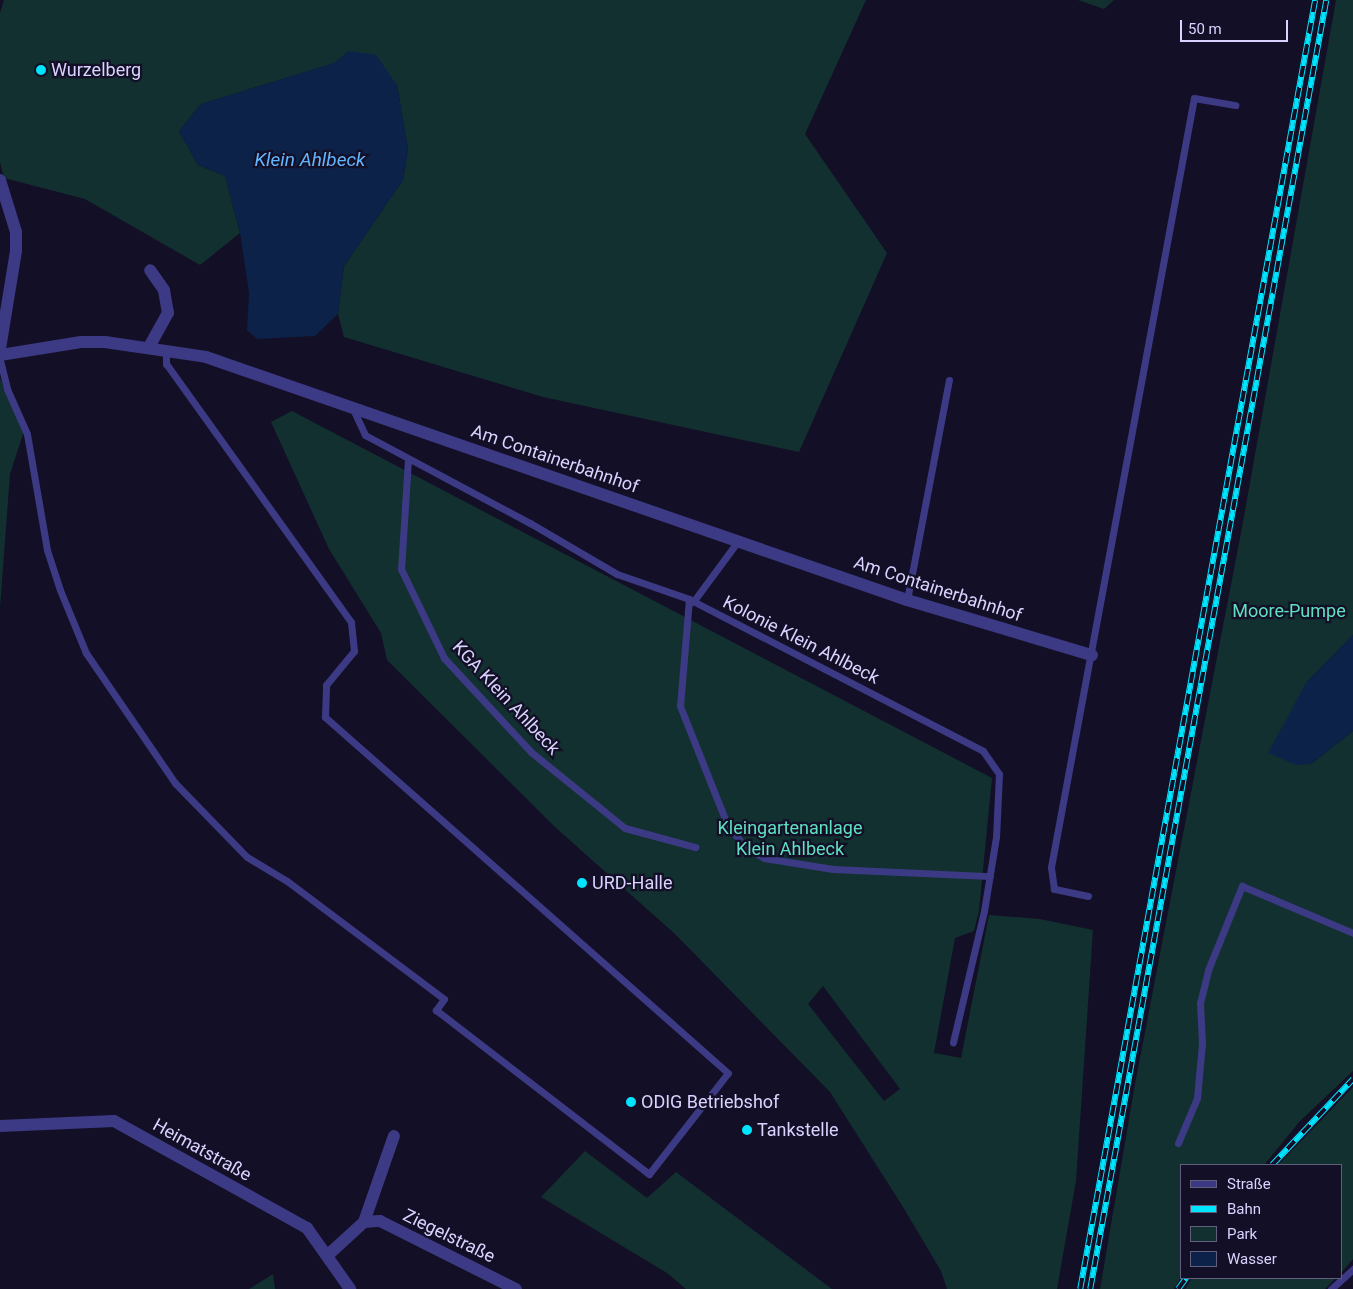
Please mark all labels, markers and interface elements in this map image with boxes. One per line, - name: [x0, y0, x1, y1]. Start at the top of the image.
- scale bar: [1183, 10, 1290, 42]
- text: 50 m: [1188, 20, 1222, 38]
- place label: Wurzelberg: [51, 59, 141, 81]
- marker: Wurzelberg: [35, 64, 47, 76]
- water label: Klein Ahlbeck: [255, 149, 365, 171]
- street label: Am Containerbahnhof: [468, 420, 642, 498]
- street label: Am Containerbahnhof: [851, 552, 1025, 626]
- street label: Kolonie Klein Ahlbeck: [719, 591, 883, 689]
- park label: Moore-Pumpe: [1232, 600, 1346, 622]
- street label: KGA Klein Ahlbeck: [448, 637, 564, 759]
- park label: Kleingartenanlage Klein Ahlbeck: [718, 818, 862, 861]
- place label: URD-Halle: [592, 872, 672, 894]
- marker: URD-Halle: [576, 877, 588, 889]
- place label: ODIG Betriebshof: [641, 1091, 779, 1113]
- marker: ODIG Betriebshof: [625, 1096, 637, 1108]
- street label: Heimatstraße: [149, 1114, 255, 1186]
- place label: Tankstelle: [757, 1119, 839, 1141]
- marker: Tankstelle: [741, 1124, 753, 1136]
- legend: [1180, 1164, 1343, 1279]
- text: Straße: [1227, 1175, 1271, 1193]
- text: Bahn: [1227, 1200, 1261, 1218]
- street label: Ziegelstraße: [399, 1204, 499, 1268]
- text: Park: [1227, 1225, 1257, 1243]
- text: Wasser: [1227, 1250, 1277, 1268]

